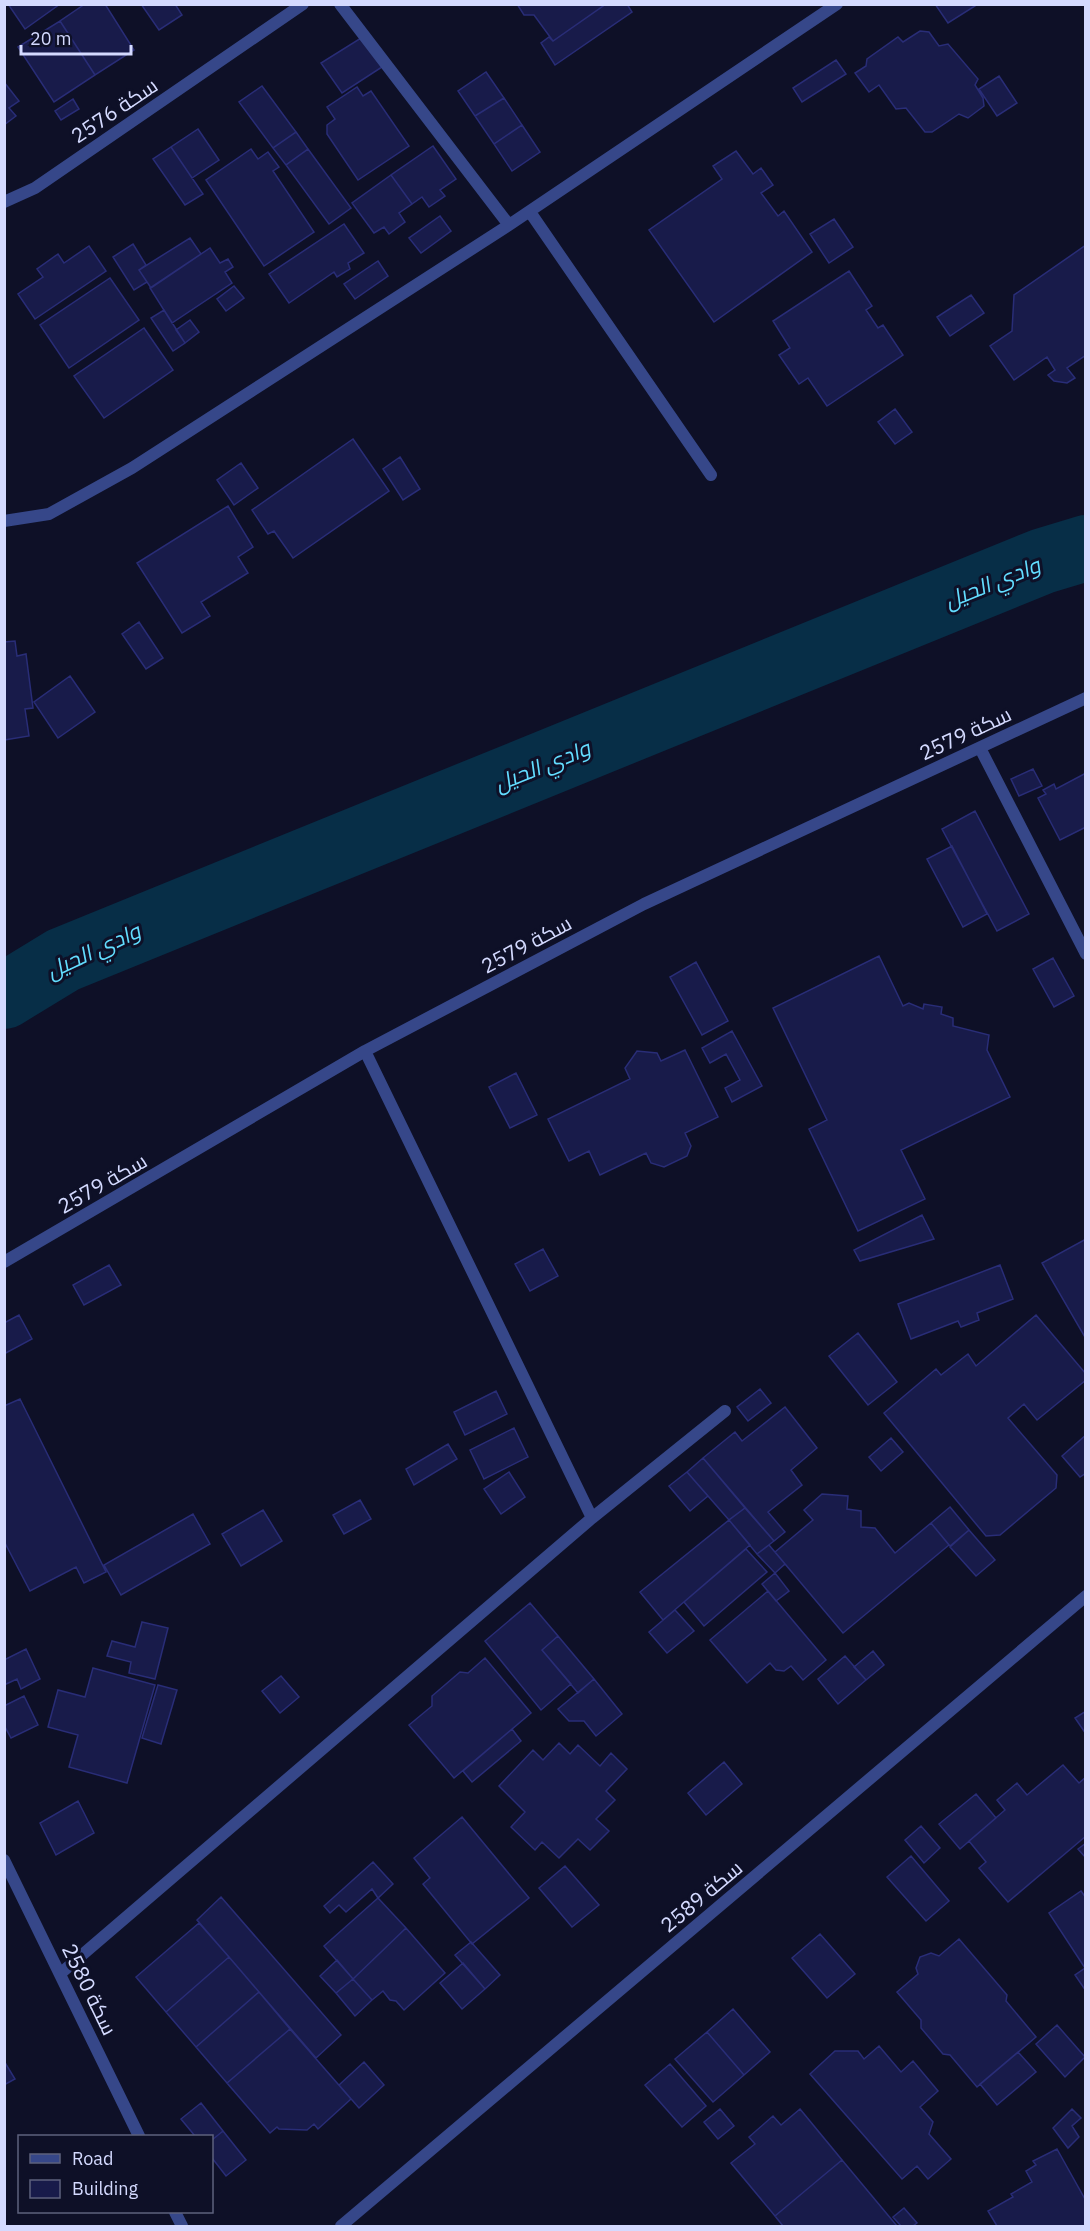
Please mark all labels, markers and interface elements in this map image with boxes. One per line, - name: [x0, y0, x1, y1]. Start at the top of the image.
- scale bar: [21, 18, 130, 56]
- text: 20 m: [30, 27, 72, 50]
- street label: سكة 2576: [65, 71, 163, 149]
- water label: وادي الحيل: [940, 549, 1047, 618]
- street label: سكة 2579: [914, 699, 1016, 767]
- water label: وادي الحيل: [490, 732, 597, 801]
- street label: سكة 2579: [476, 908, 576, 980]
- water label: وادي الحيل: [41, 915, 148, 988]
- street label: سكة 2579: [52, 1146, 152, 1220]
- street label: سكة 2589: [654, 1854, 748, 1938]
- street label: سكة 2580: [56, 1939, 124, 2039]
- legend: [18, 2135, 213, 2213]
- text: Road: [72, 2147, 113, 2170]
- text: Building: [72, 2177, 139, 2200]

